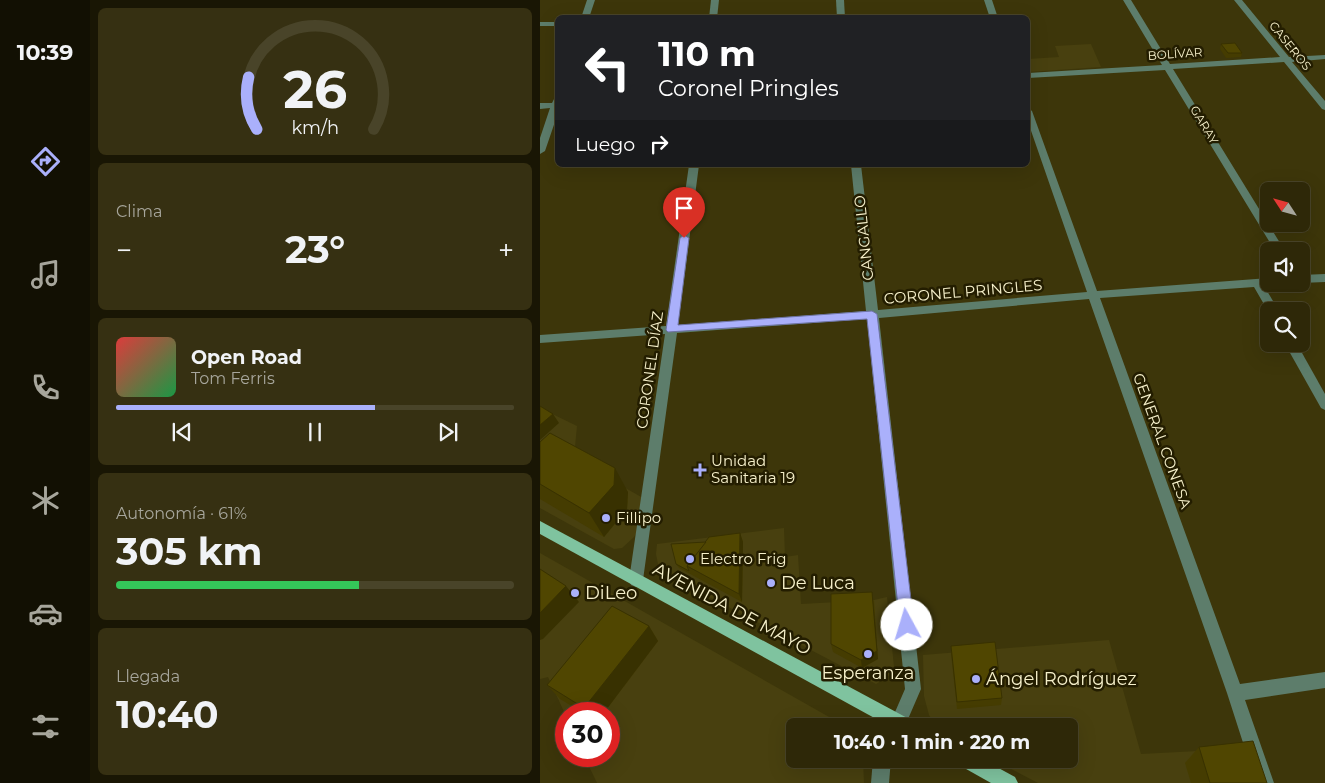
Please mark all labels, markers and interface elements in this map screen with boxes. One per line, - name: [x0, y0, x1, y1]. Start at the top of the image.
- street label: CASEROS: [1266, 18, 1315, 73]
- text: 110 m: [658, 32, 756, 75]
- icon: left: [575, 35, 640, 100]
- text: 10:39: [17, 39, 73, 66]
- street label: BOLÍVAR: [1147, 44, 1203, 63]
- text: 26: [283, 58, 347, 121]
- text: Coronel Pringles: [658, 75, 839, 102]
- street label: GARAY: [1187, 103, 1222, 147]
- text: km/h: [291, 117, 339, 138]
- icon: right: [645, 130, 673, 158]
- text: Luego: [575, 133, 635, 156]
- icon: directions: [28, 144, 63, 179]
- north arrow: [1260, 182, 1310, 232]
- map controls: [1260, 182, 1310, 352]
- pin: [663, 187, 705, 238]
- icon: arrive: [670, 194, 698, 222]
- street label: CANGALLO: [850, 194, 877, 282]
- text: Clima: [116, 202, 162, 221]
- text: 23°: [285, 226, 345, 273]
- text: −: [116, 233, 132, 267]
- text: +: [498, 233, 514, 267]
- button: sound: [1260, 242, 1310, 292]
- icon: music: [28, 257, 63, 292]
- street label: CORONEL PRINGLES: [883, 275, 1043, 308]
- button: search: [1260, 302, 1310, 352]
- street label: CORONEL DÍAZ: [632, 310, 667, 430]
- text: Open Road: [191, 346, 302, 369]
- text: Tom Ferris: [191, 369, 275, 388]
- icon: phone: [28, 370, 63, 405]
- street label: GENERAL CONESA: [1129, 370, 1196, 512]
- icon: previous: [168, 418, 196, 446]
- icon: pause: [301, 418, 329, 446]
- icon: next: [434, 418, 462, 446]
- place label: Unidad Sanitaria 19: [711, 451, 795, 487]
- marker: Unidad Sanitaria 19: [693, 463, 707, 477]
- icon: climate: [28, 483, 63, 518]
- text: Autonomía · 61%: [116, 504, 247, 523]
- place label: Fillipo: [616, 508, 661, 527]
- marker: Fillipo: [600, 512, 612, 524]
- text: 305 km: [116, 528, 262, 575]
- place label: Electro Frig: [700, 549, 786, 568]
- marker: Electro Frig: [684, 553, 696, 565]
- street label: AVENIDA DE MAYO: [649, 558, 815, 660]
- place label: De Luca: [781, 572, 855, 594]
- marker: De Luca: [765, 577, 777, 589]
- place label: DiLeo: [585, 582, 637, 604]
- marker: DiLeo: [569, 587, 581, 599]
- icon: car: [28, 596, 63, 631]
- position arrow: [880, 598, 932, 650]
- marker: Esperanza: [862, 648, 874, 660]
- place label: Esperanza: [822, 662, 914, 684]
- text: Llegada: [116, 667, 180, 686]
- place label: Ángel Rodríguez: [986, 668, 1137, 690]
- marker: Ángel Rodríguez: [970, 673, 982, 685]
- text: 10:40: [116, 691, 219, 738]
- speed limit sign: 30: [555, 702, 620, 767]
- icon: filters: [28, 709, 63, 744]
- text: 10:40 · 1 min · 220 m: [834, 731, 1030, 754]

